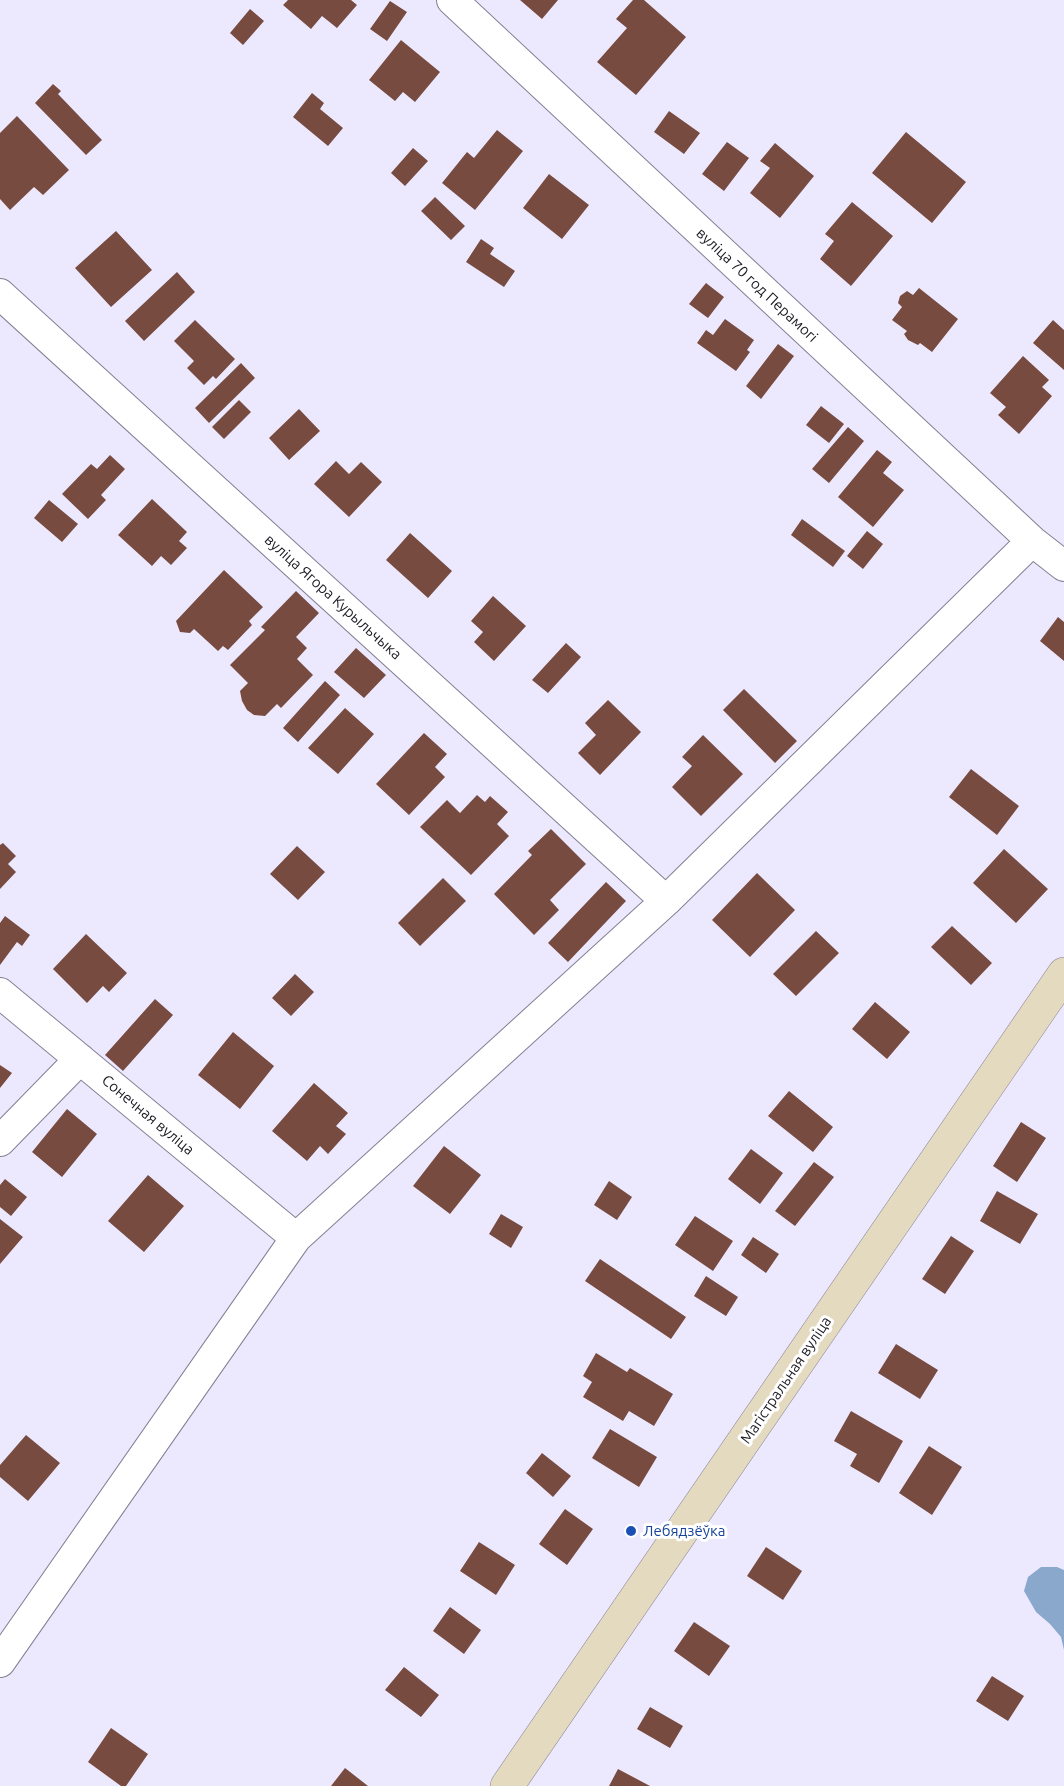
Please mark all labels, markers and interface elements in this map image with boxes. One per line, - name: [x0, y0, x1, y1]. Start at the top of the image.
- street label: вуліца 70 год Перамогі: [693, 224, 821, 346]
- street label: вуліца Ягора Курыльчыка: [261, 531, 405, 663]
- street label: Сонечная вуліца: [98, 1071, 198, 1159]
- street label: Магістральная вуліца: [737, 1313, 835, 1447]
- place label: Лебядзёўка: [643, 1522, 725, 1540]
- marker: Лебядзёўка: [624, 1524, 638, 1538]

